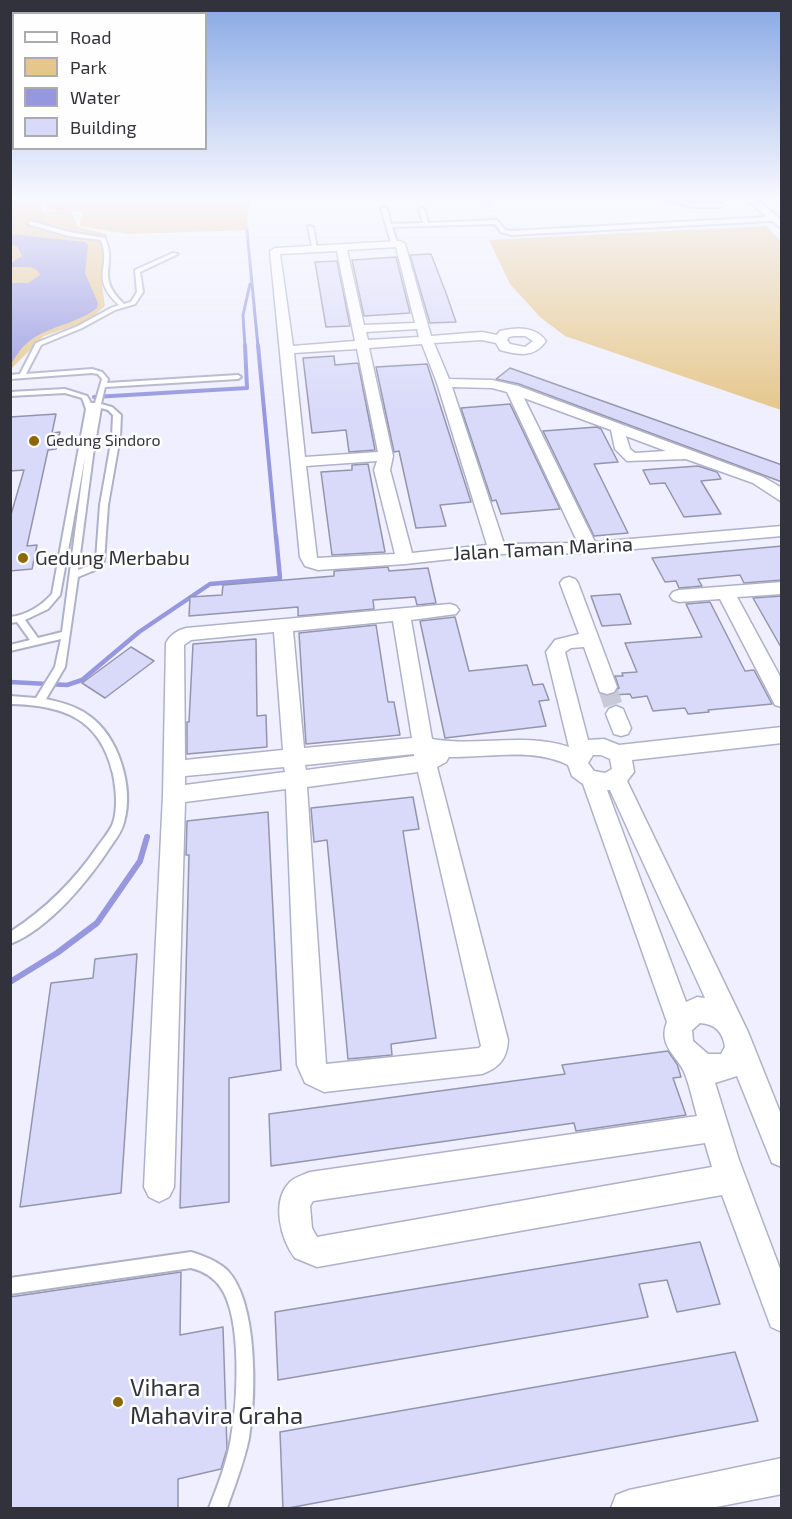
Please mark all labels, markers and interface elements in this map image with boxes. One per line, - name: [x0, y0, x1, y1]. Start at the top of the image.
- legend: [12, 12, 207, 150]
- text: Road: [70, 26, 111, 48]
- text: Park: [70, 56, 107, 78]
- text: Water: [70, 86, 120, 108]
- text: Building: [70, 116, 137, 138]
- place label: Gedung Sindoro: [46, 431, 161, 451]
- marker: Gedung Sindoro: [27, 434, 41, 448]
- street label: Jalan Taman Marina: [452, 532, 634, 566]
- place label: Gedung Merbabu: [35, 546, 190, 570]
- marker: Gedung Merbabu: [16, 551, 30, 565]
- place label: Vihara Mahavira Graha: [130, 1374, 303, 1430]
- marker: Vihara Mahavira Graha: [111, 1395, 125, 1409]

